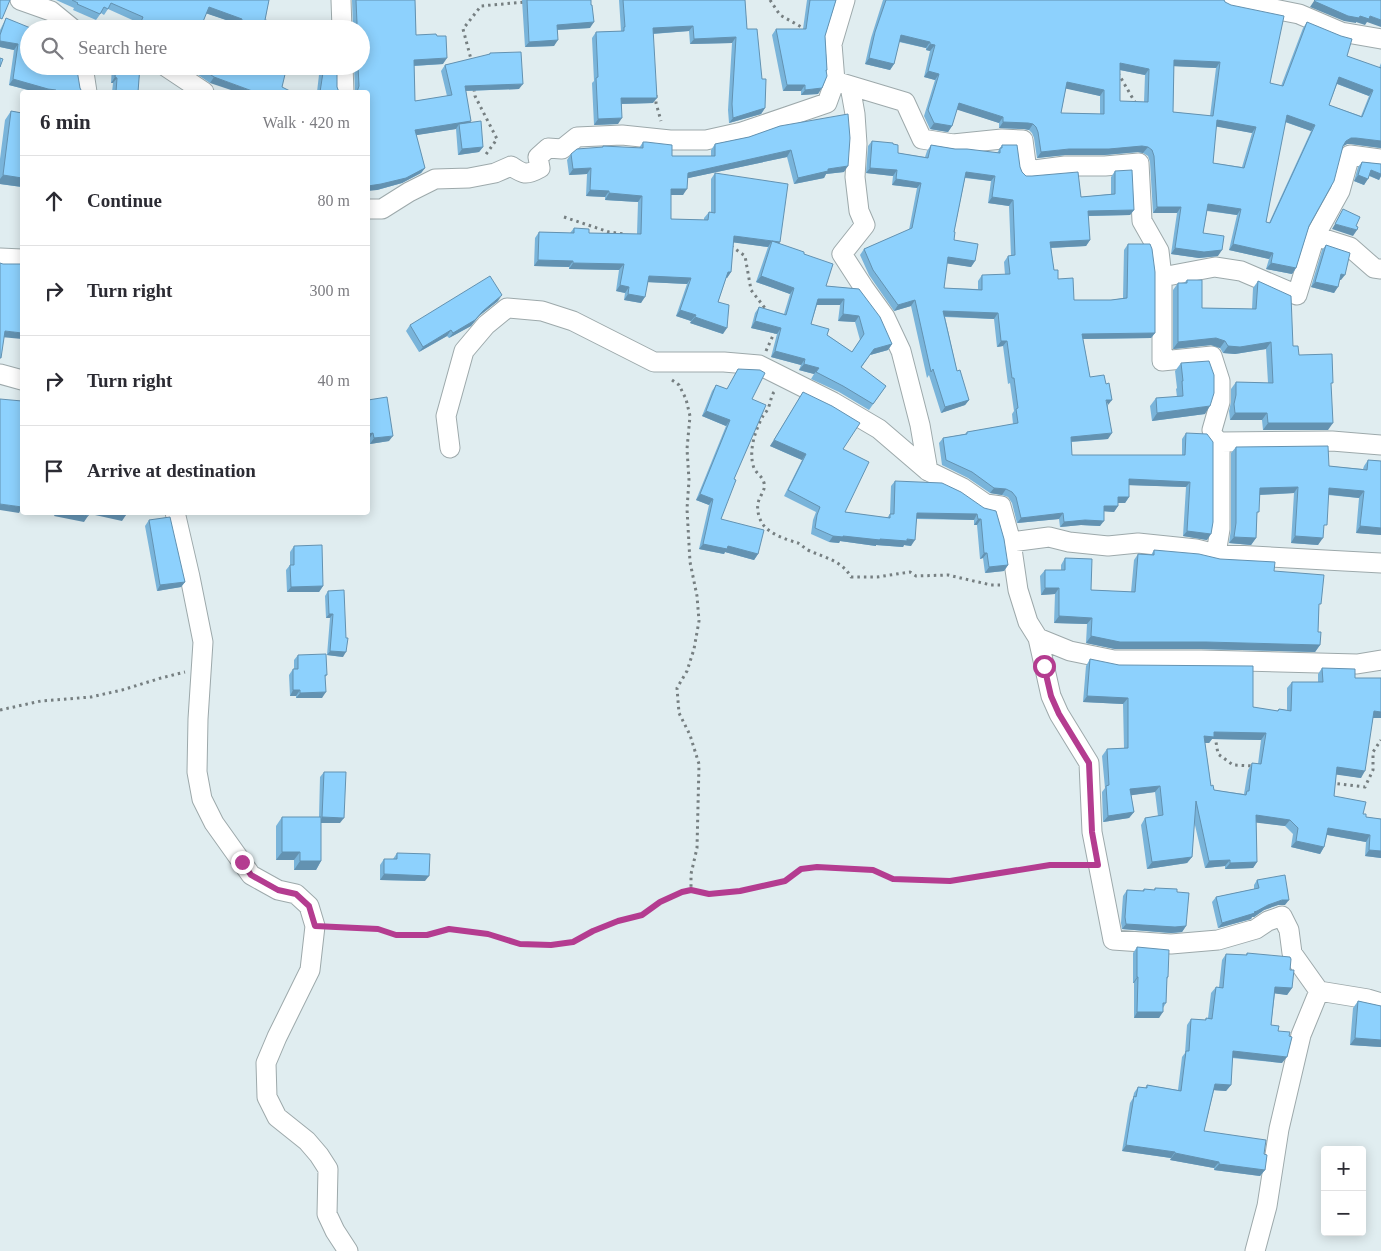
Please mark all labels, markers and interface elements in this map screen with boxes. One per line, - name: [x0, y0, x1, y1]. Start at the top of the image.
- search box: [20, 20, 370, 75]
- icon: search: [38, 34, 66, 62]
- text: Search here: [78, 37, 167, 58]
- text: 6 min: [40, 110, 91, 134]
- text: Walk · 420 m: [263, 114, 350, 131]
- icon: ahead: [40, 187, 68, 215]
- text: Continue: [87, 190, 162, 211]
- text: 80 m: [318, 192, 350, 209]
- icon: right: [40, 277, 68, 305]
- text: Turn right: [87, 280, 172, 301]
- text: 300 m: [310, 282, 350, 299]
- icon: right: [40, 367, 68, 395]
- text: Turn right: [87, 370, 172, 391]
- text: 40 m: [318, 372, 350, 389]
- icon: arrive: [40, 457, 68, 485]
- text: Arrive at destination: [87, 460, 256, 481]
- route start: [1033, 655, 1056, 678]
- route end: [231, 851, 254, 874]
- map controls: [1321, 1146, 1366, 1236]
- button: +: [1321, 1146, 1366, 1191]
- button: −: [1321, 1191, 1366, 1236]

